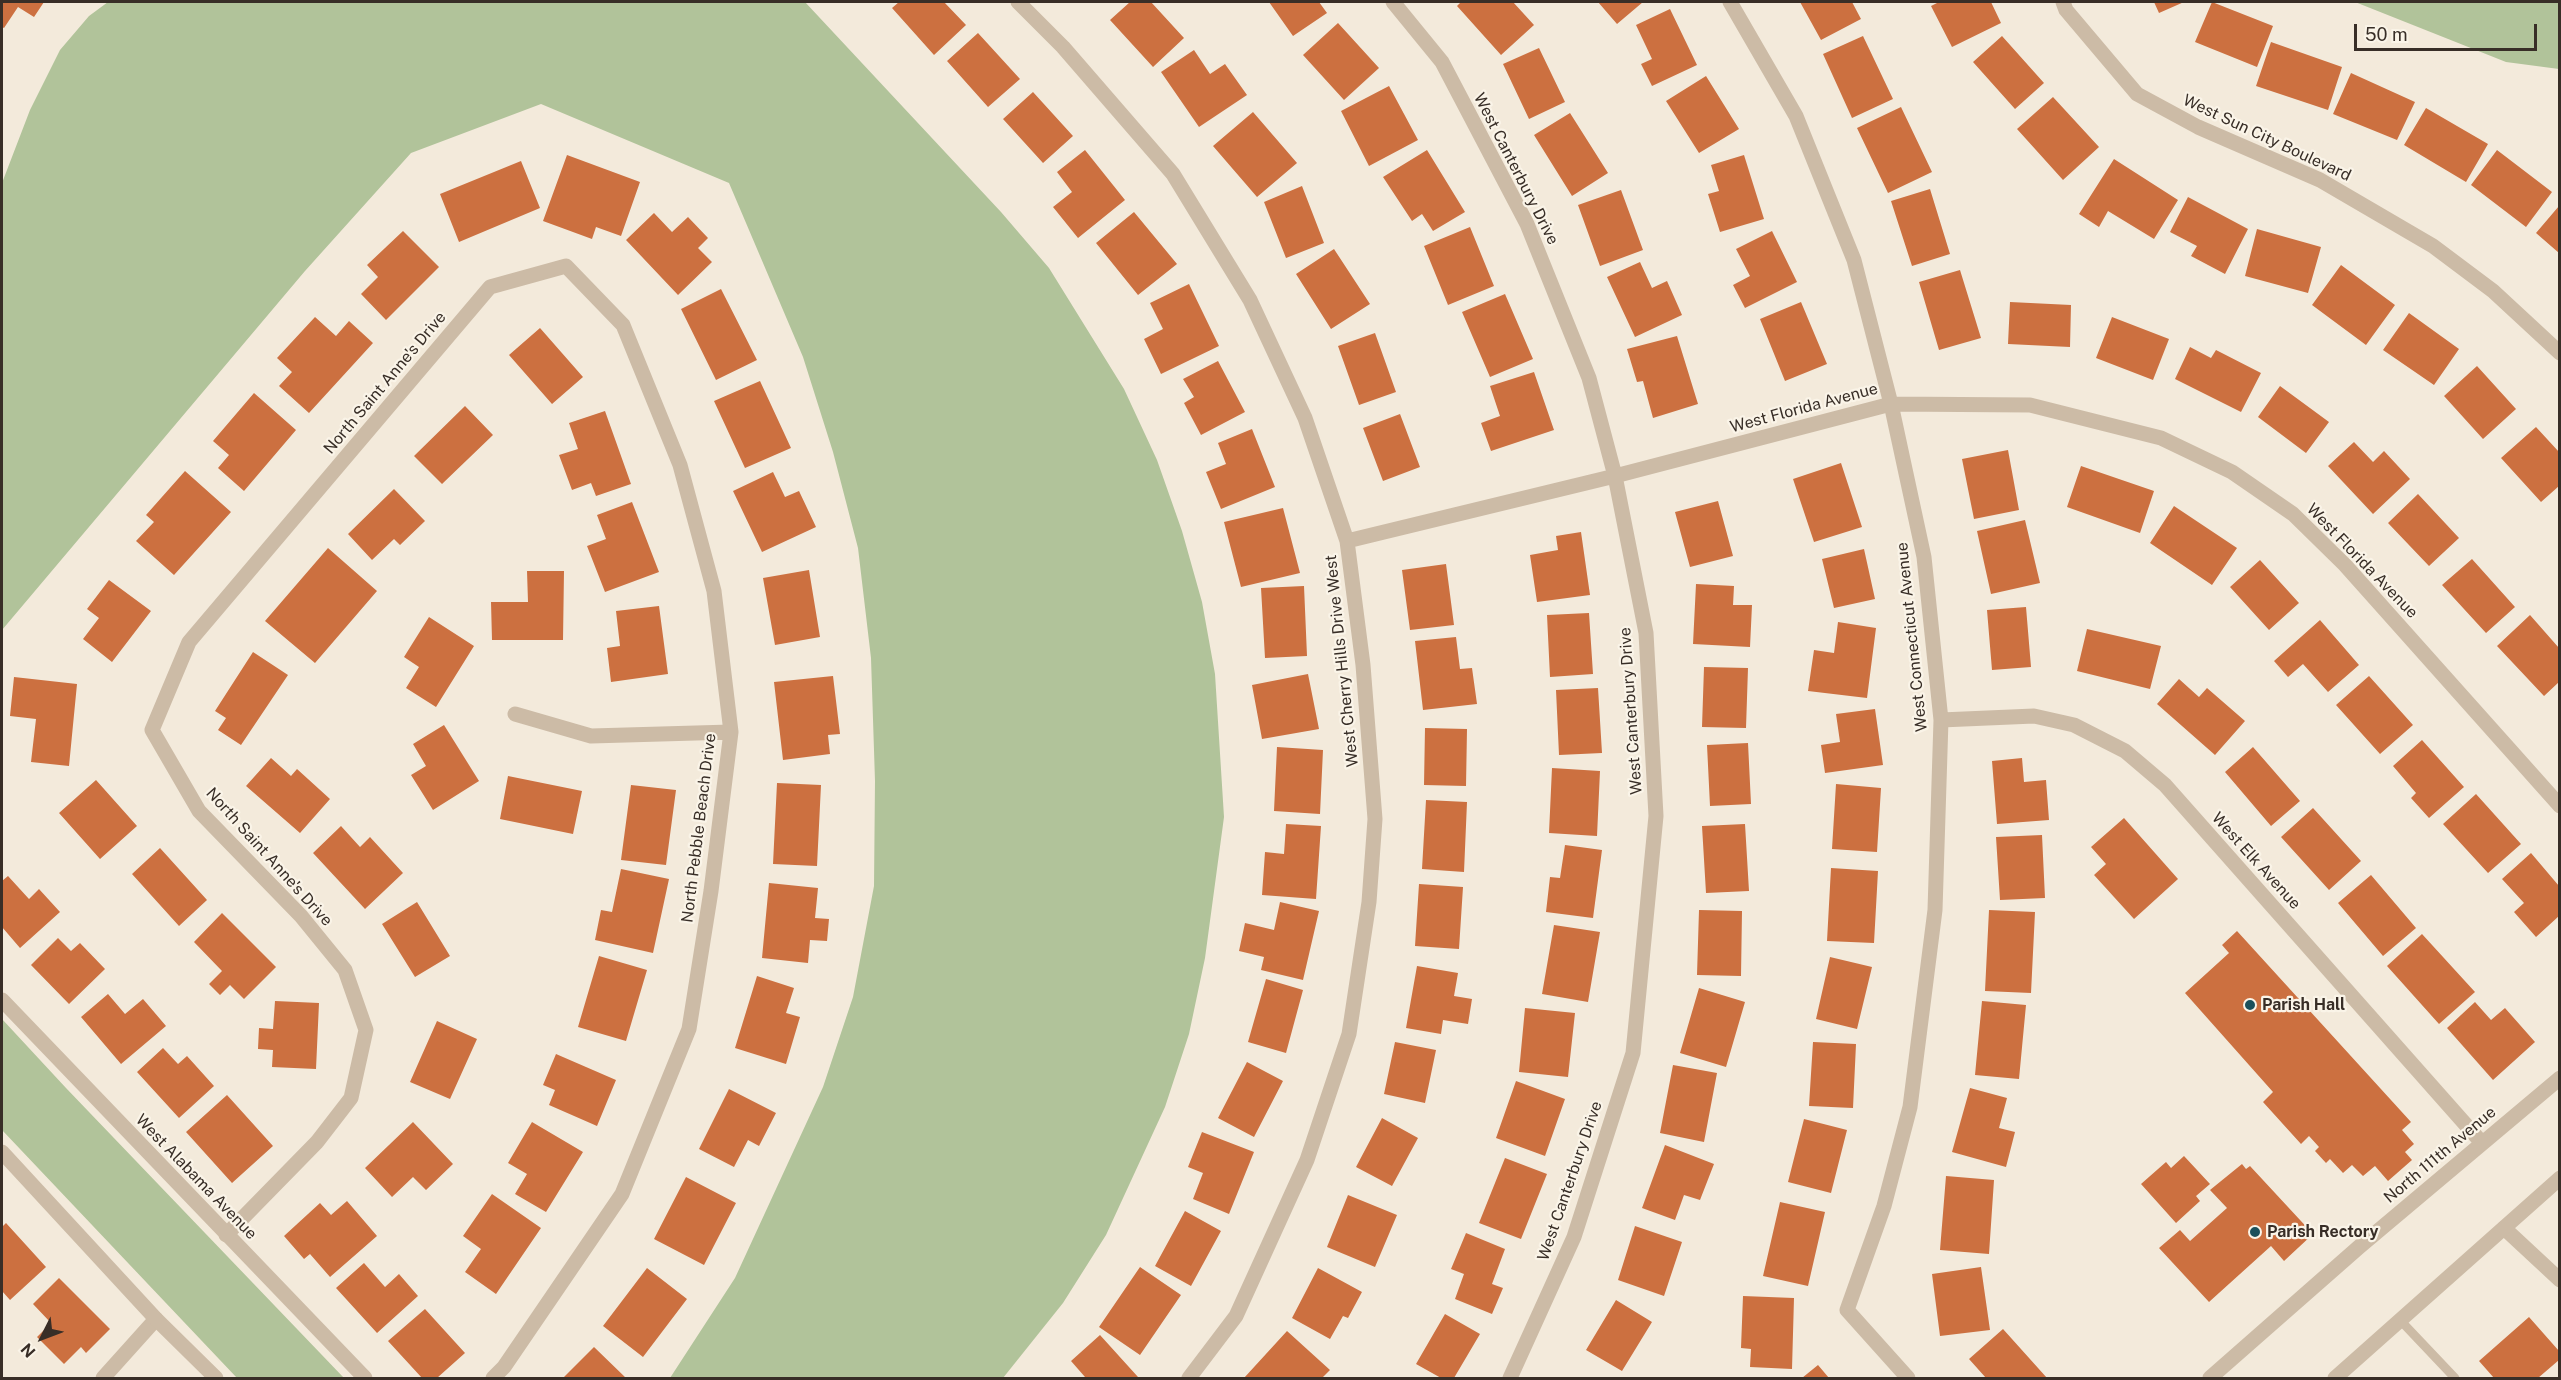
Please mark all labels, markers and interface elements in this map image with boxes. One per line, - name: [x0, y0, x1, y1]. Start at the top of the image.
- scale bar: [2357, 12, 2540, 50]
- text: 50 m: [2365, 24, 2408, 45]
- street label: West Canterbury Drive: [1469, 90, 1563, 248]
- street label: West Sun City Boulevard: [2180, 91, 2354, 185]
- street label: North Saint Anne's Drive: [320, 308, 450, 458]
- street label: West Florida Avenue: [1728, 379, 1880, 437]
- street label: West Florida Avenue: [2302, 500, 2422, 622]
- street label: West Connecticut Avenue: [1892, 541, 1932, 733]
- street label: West Cherry Hills Drive West: [1321, 554, 1363, 768]
- street label: West Canterbury Drive: [1616, 627, 1646, 795]
- street label: North Pebble Beach Drive: [678, 732, 720, 924]
- street label: North Saint Anne's Drive: [202, 784, 336, 930]
- street label: West Elk Avenue: [2207, 809, 2305, 913]
- place label: Parish Hall: [2262, 995, 2345, 1015]
- marker: Parish Hall: [2243, 998, 2257, 1012]
- street label: West Canterbury Drive: [1534, 1099, 1606, 1263]
- street label: North 111th Avenue: [2380, 1103, 2500, 1207]
- street label: West Alabama Avenue: [131, 1111, 261, 1243]
- place label: Parish Rectory: [2267, 1222, 2379, 1242]
- marker: Parish Rectory: [2248, 1225, 2262, 1239]
- north arrow: [12, 1308, 72, 1368]
- text: N: [17, 1339, 40, 1361]

